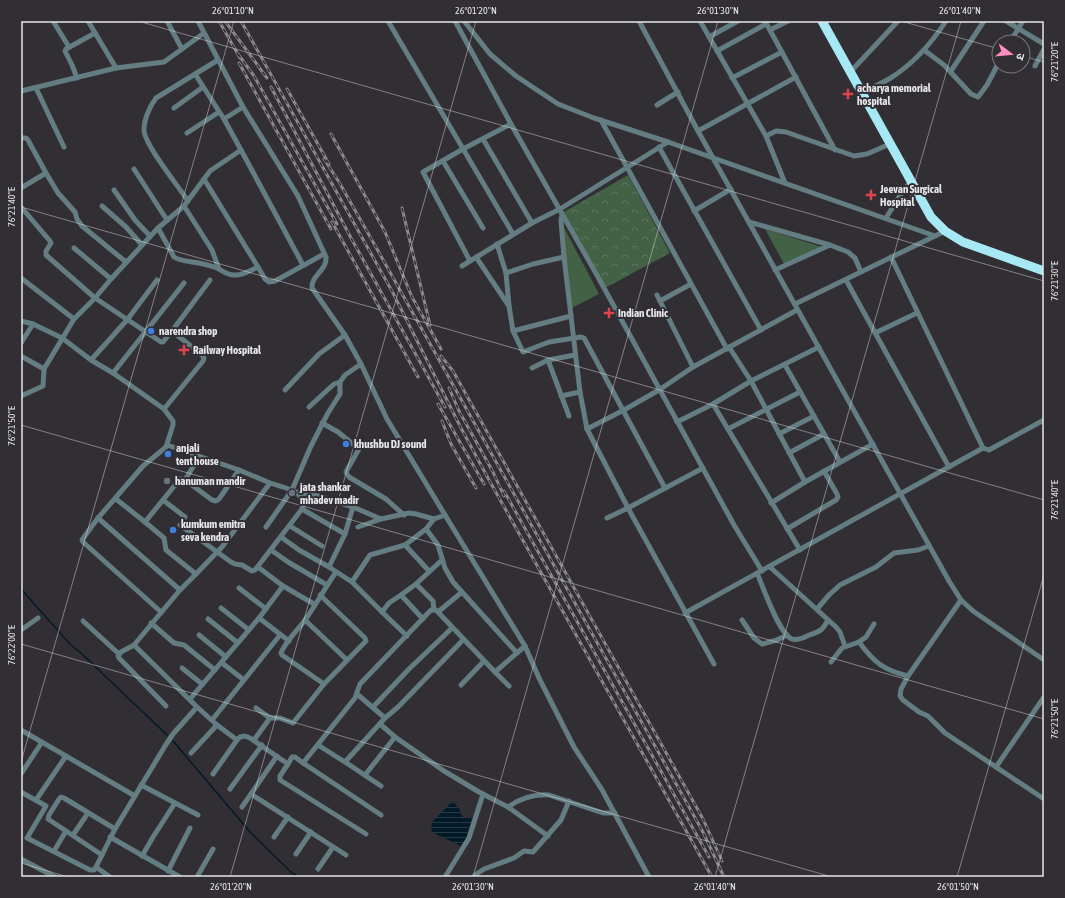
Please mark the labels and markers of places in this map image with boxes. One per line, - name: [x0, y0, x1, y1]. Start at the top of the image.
- place label: acharya memorial hospital: [857, 82, 932, 107]
- marker: acharya memorial hospital: [842, 88, 854, 100]
- place label: Jeevan Surgical Hospital: [879, 183, 943, 208]
- marker: Jeevan Surgical Hospital: [865, 189, 877, 201]
- marker: Indian Clinic: [603, 307, 615, 319]
- place label: Indian Clinic: [618, 307, 669, 319]
- place label: narendra shop: [159, 325, 218, 337]
- marker: narendra shop: [146, 326, 156, 336]
- marker: Railway Hospital: [178, 344, 190, 356]
- place label: Railway Hospital: [193, 344, 262, 356]
- place label: khushbu DJ sound: [354, 438, 427, 450]
- marker: khushbu DJ sound: [341, 439, 351, 449]
- place label: anjali tent house: [175, 442, 219, 467]
- marker: anjali tent house: [163, 449, 173, 459]
- place label: hanuman mandir: [175, 475, 246, 487]
- marker: hanuman mandir: [162, 476, 172, 486]
- place label: jata shankar mhadev madir: [299, 481, 359, 506]
- marker: jata shankar mhadev madir: [287, 488, 297, 498]
- place label: kumkum emitra seva kendra: [181, 518, 245, 543]
- marker: kumkum emitra seva kendra: [168, 525, 178, 535]

